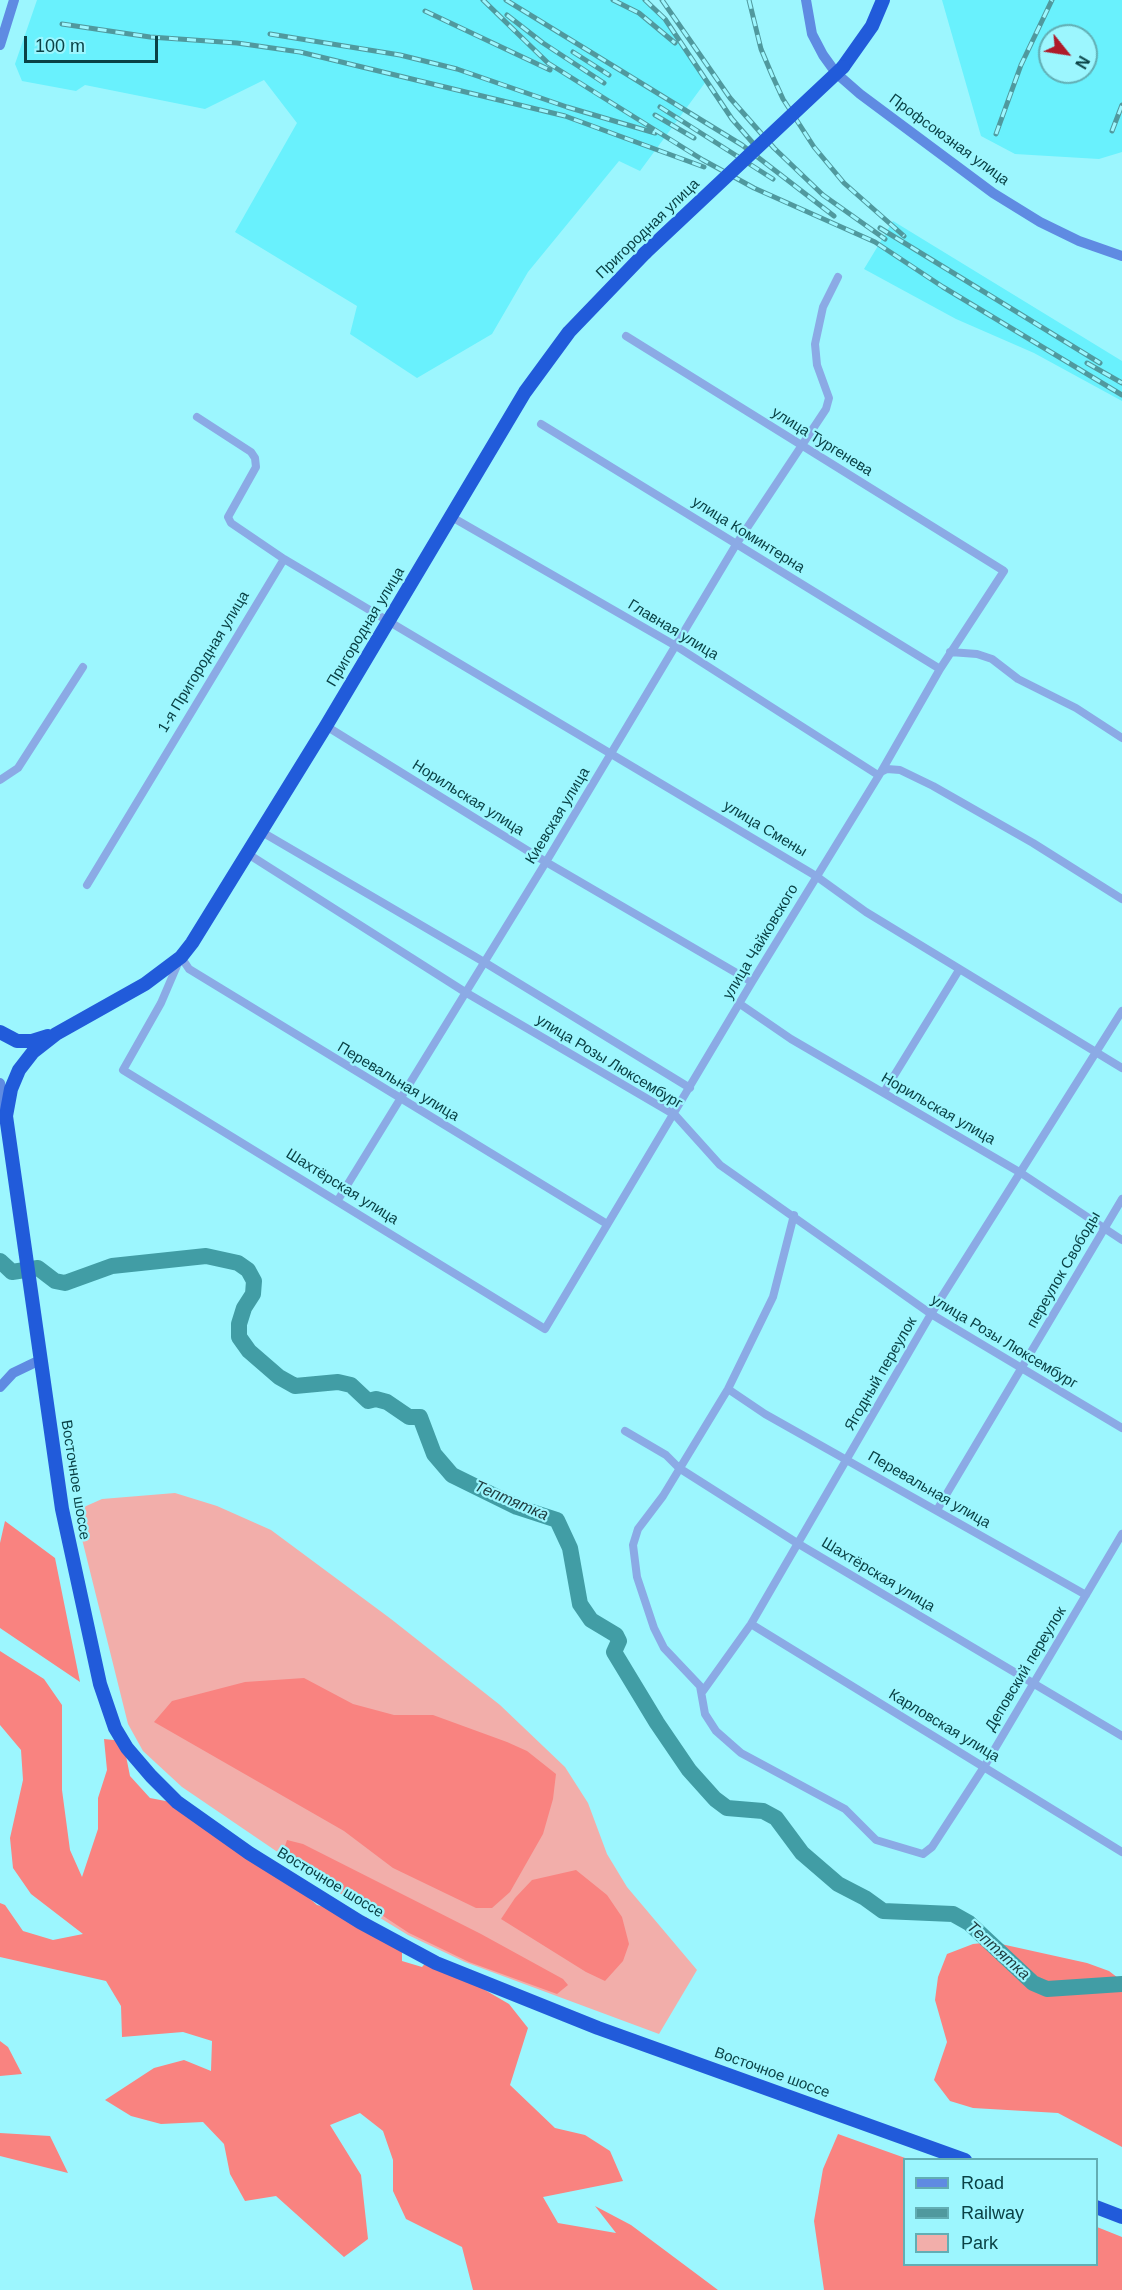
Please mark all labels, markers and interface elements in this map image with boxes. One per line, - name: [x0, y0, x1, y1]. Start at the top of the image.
- scale bar: [27, 24, 160, 62]
- north arrow: [1038, 24, 1098, 84]
- text: 100 m: [35, 36, 85, 56]
- text: N: [1072, 53, 1093, 72]
- street label: Профсоюзная улица: [885, 90, 1013, 190]
- street label: Пригородная улица: [593, 175, 703, 283]
- street label: улица Тургенева: [768, 404, 876, 480]
- street label: улица Коминтерна: [688, 493, 808, 577]
- street label: Пригородная улица: [323, 564, 409, 690]
- street label: 1-я Пригородная улица: [155, 588, 253, 736]
- street label: Главная улица: [624, 596, 722, 664]
- street label: Норильская улица: [409, 756, 527, 840]
- street label: Киевская улица: [522, 764, 594, 868]
- street label: улица Смены: [720, 797, 810, 861]
- street label: улица Чайковского: [720, 881, 802, 1003]
- street label: улица Розы Люксембург: [532, 1011, 686, 1113]
- street label: Перевальная улица: [334, 1039, 462, 1125]
- street label: Норильская улица: [878, 1069, 998, 1149]
- street label: Шахтёрская улица: [282, 1145, 402, 1229]
- street label: переулок Свободы: [1023, 1209, 1105, 1331]
- street label: улица Розы Люксембург: [927, 1291, 1081, 1393]
- street label: Ягодный переулок: [841, 1314, 921, 1434]
- street label: Восточное шоссе: [57, 1419, 93, 1541]
- street label: Перевальная улица: [864, 1448, 994, 1532]
- water label: Тептятка: [471, 1477, 551, 1525]
- street label: Шахтёрская улица: [818, 1534, 938, 1616]
- street label: Деповский переулок: [982, 1604, 1070, 1734]
- street label: Карловская улица: [885, 1686, 1003, 1766]
- street label: Восточное шоссе: [273, 1844, 387, 1922]
- water label: Тептятка: [962, 1918, 1034, 1984]
- street label: Восточное шоссе: [712, 2044, 832, 2102]
- legend: [903, 2158, 1098, 2266]
- text: Road: [961, 2173, 1004, 2193]
- text: Railway: [961, 2203, 1024, 2223]
- text: Park: [961, 2233, 998, 2253]

